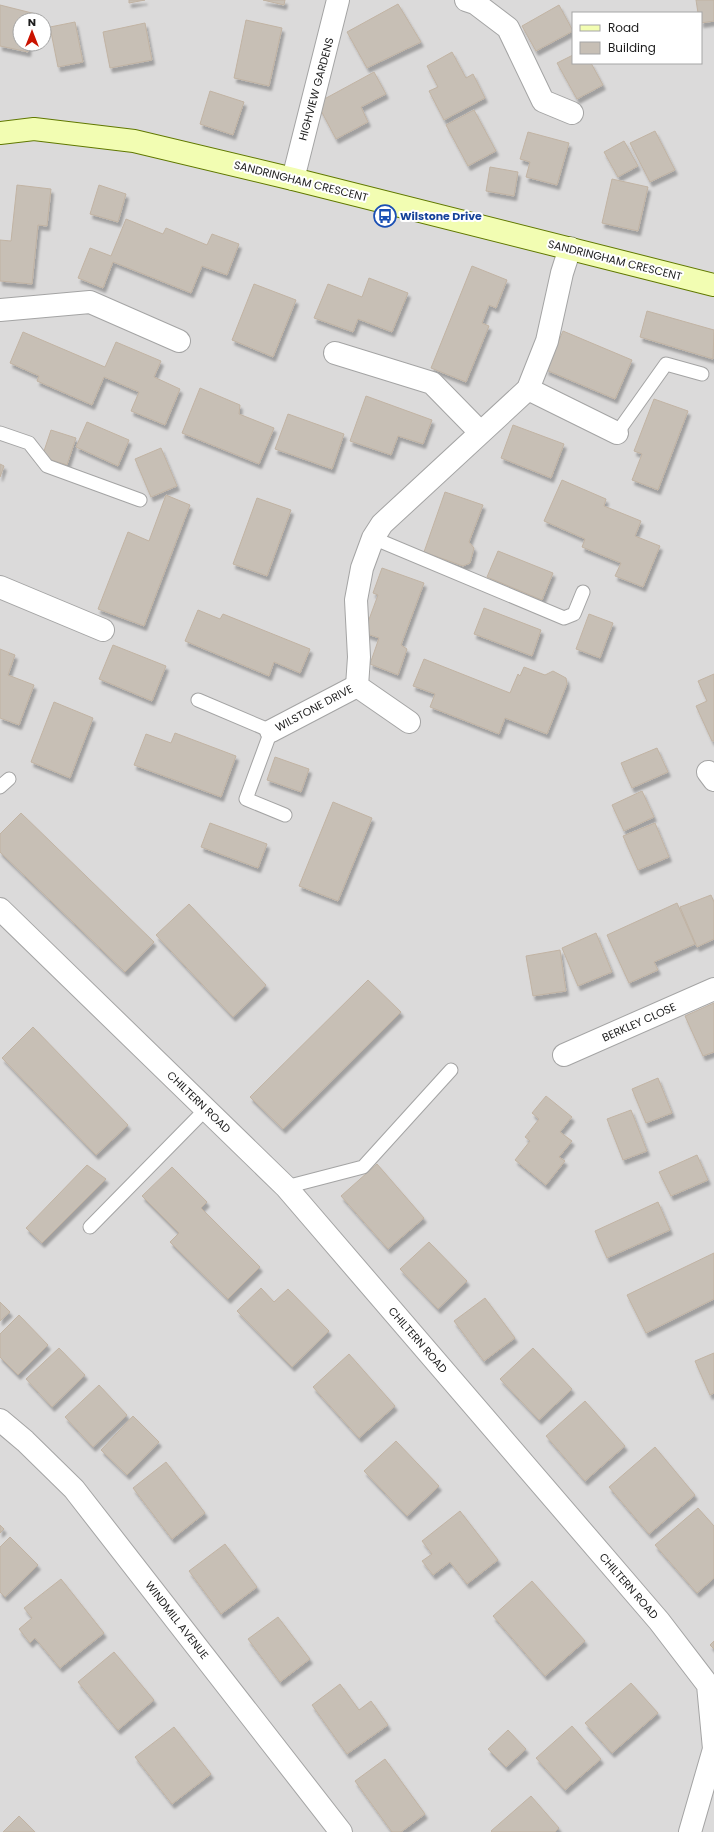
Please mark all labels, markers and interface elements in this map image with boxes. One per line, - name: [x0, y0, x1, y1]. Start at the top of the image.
- north arrow: [12, 12, 52, 52]
- legend: [572, 12, 702, 64]
- text: N: [28, 14, 36, 30]
- text: Road: [608, 19, 639, 36]
- street label: HIGHVIEW GARDENS: [295, 36, 337, 142]
- text: Building: [608, 39, 656, 56]
- street label: SANDRINGHAM CRESCENT: [232, 157, 370, 205]
- bus stop icon: Wilstone Drive: [372, 203, 398, 229]
- place label: Wilstone Drive: [400, 208, 482, 224]
- street label: SANDRINGHAM CRESCENT: [546, 236, 684, 284]
- street label: WILSTONE DRIVE: [272, 681, 356, 735]
- street label: BERKLEY CLOSE: [599, 999, 679, 1045]
- street label: CHILTERN ROAD: [164, 1067, 235, 1137]
- street label: CHILTERN ROAD: [385, 1303, 451, 1377]
- street label: CHILTERN ROAD: [596, 1549, 662, 1623]
- street label: WINDMILL AVENUE: [141, 1578, 213, 1662]

